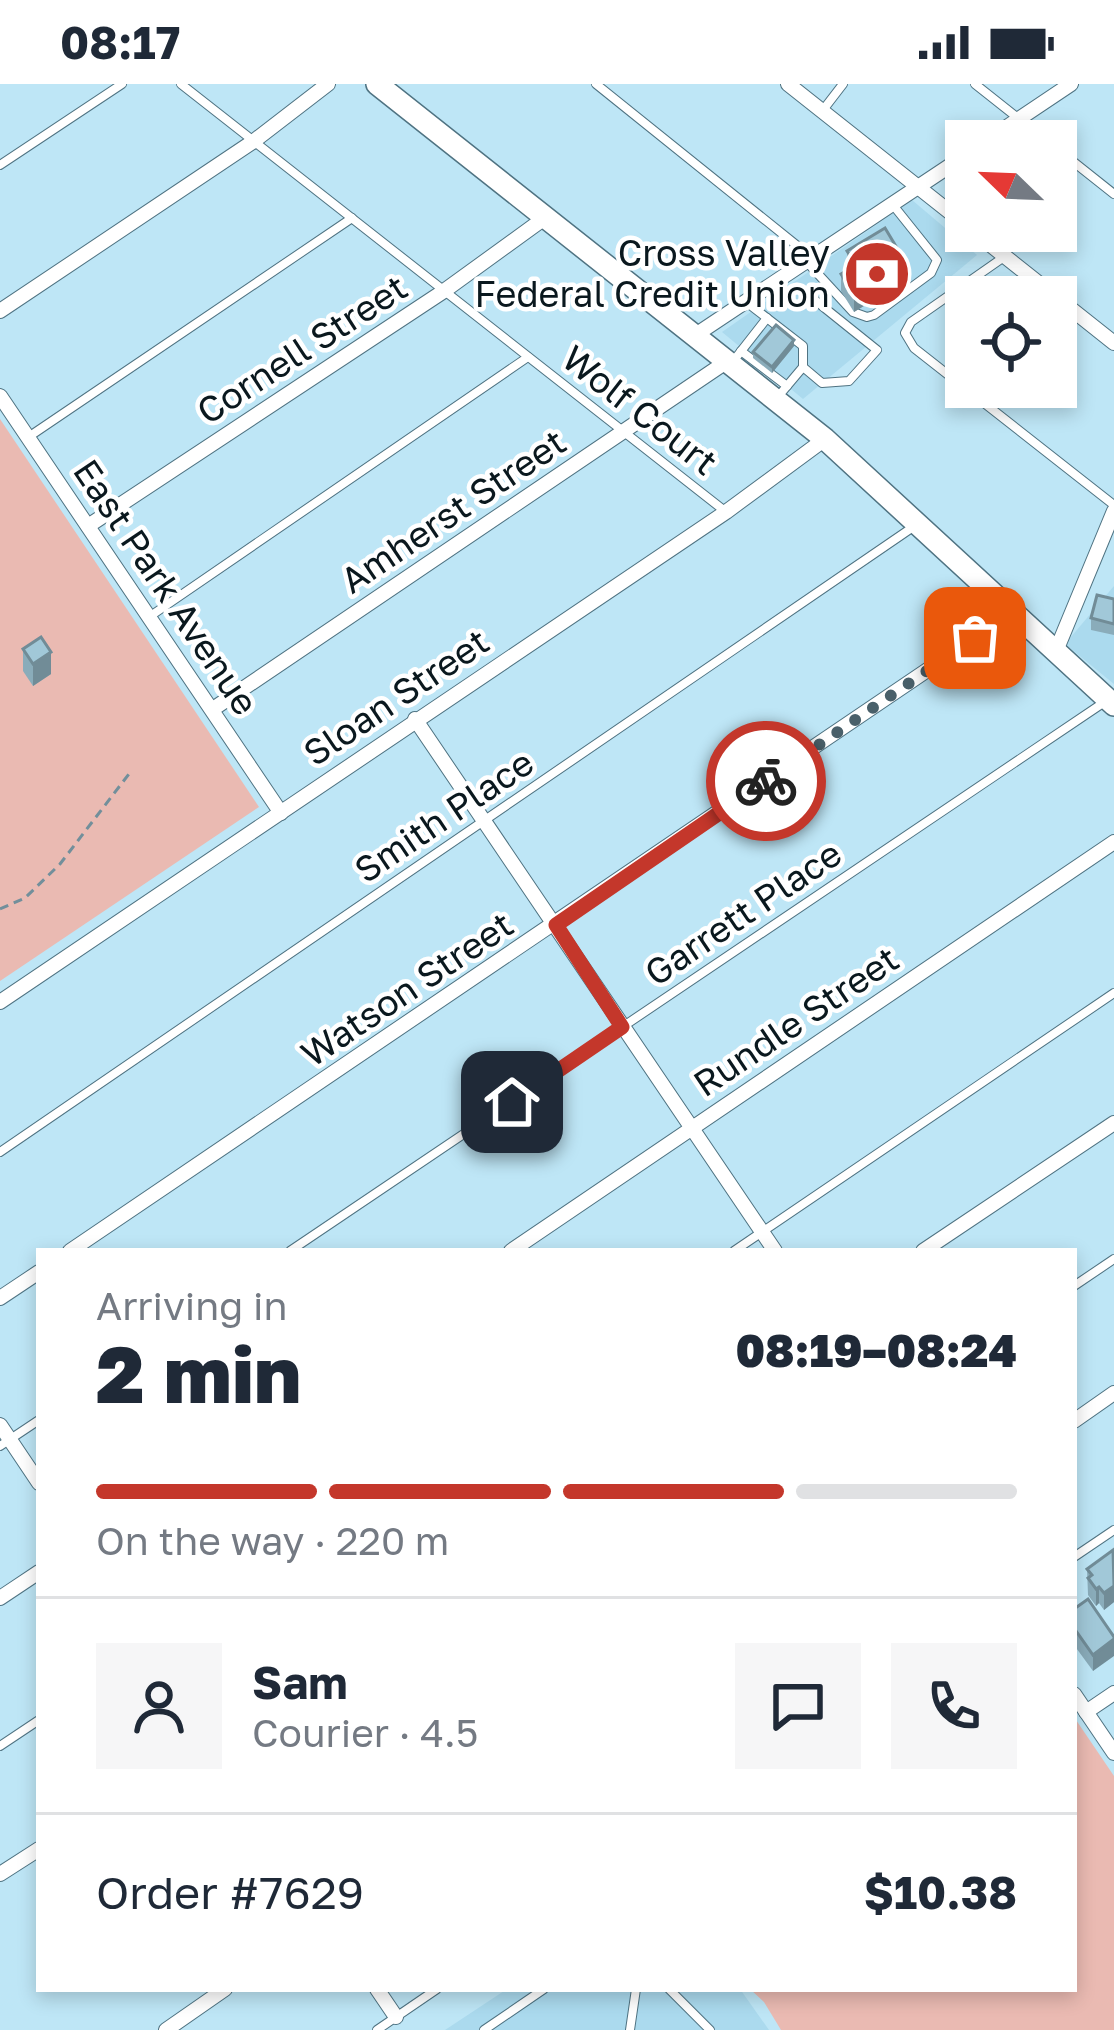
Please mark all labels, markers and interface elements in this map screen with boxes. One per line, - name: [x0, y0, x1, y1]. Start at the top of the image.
- text: 08:17: [60, 15, 180, 69]
- north arrow: [945, 120, 1077, 252]
- map controls: [945, 120, 1077, 408]
- place label: Cross Valley Federal Credit Union: [474, 231, 830, 315]
- bank icon: Cross Valley Federal Credit Union: [842, 239, 912, 309]
- street label: Cornell Street: [189, 265, 415, 432]
- button: locate: [945, 276, 1077, 408]
- street label: Wolf Court: [554, 336, 726, 483]
- street label: Amherst Street: [332, 419, 573, 602]
- street label: East Park Avenue: [65, 451, 268, 722]
- pin: [924, 587, 1026, 689]
- icon: bag: [942, 605, 1008, 671]
- street label: Sloan Street: [295, 619, 496, 774]
- courier: [706, 721, 826, 841]
- street label: Smith Place: [346, 740, 541, 891]
- icon: bike: [733, 748, 799, 814]
- street label: Garrett Place: [636, 831, 849, 994]
- street label: Watson Street: [293, 902, 521, 1075]
- street label: Rundle Street: [685, 936, 906, 1105]
- pin: [461, 1051, 563, 1153]
- icon: home: [479, 1069, 545, 1135]
- text: Arriving in: [96, 1282, 287, 1329]
- text: 08:19–08:24: [735, 1323, 1017, 1377]
- text: 2 min: [96, 1327, 301, 1420]
- text: On the way · 220 m: [96, 1517, 449, 1564]
- button: person: [96, 1643, 222, 1769]
- button: chat: [735, 1643, 861, 1769]
- button: phone: [891, 1643, 1017, 1769]
- text: Sam: [252, 1655, 348, 1709]
- text: Courier · 4.5: [252, 1709, 478, 1756]
- text: Order #7629: [96, 1865, 364, 1919]
- text: $10.38: [864, 1865, 1017, 1919]

